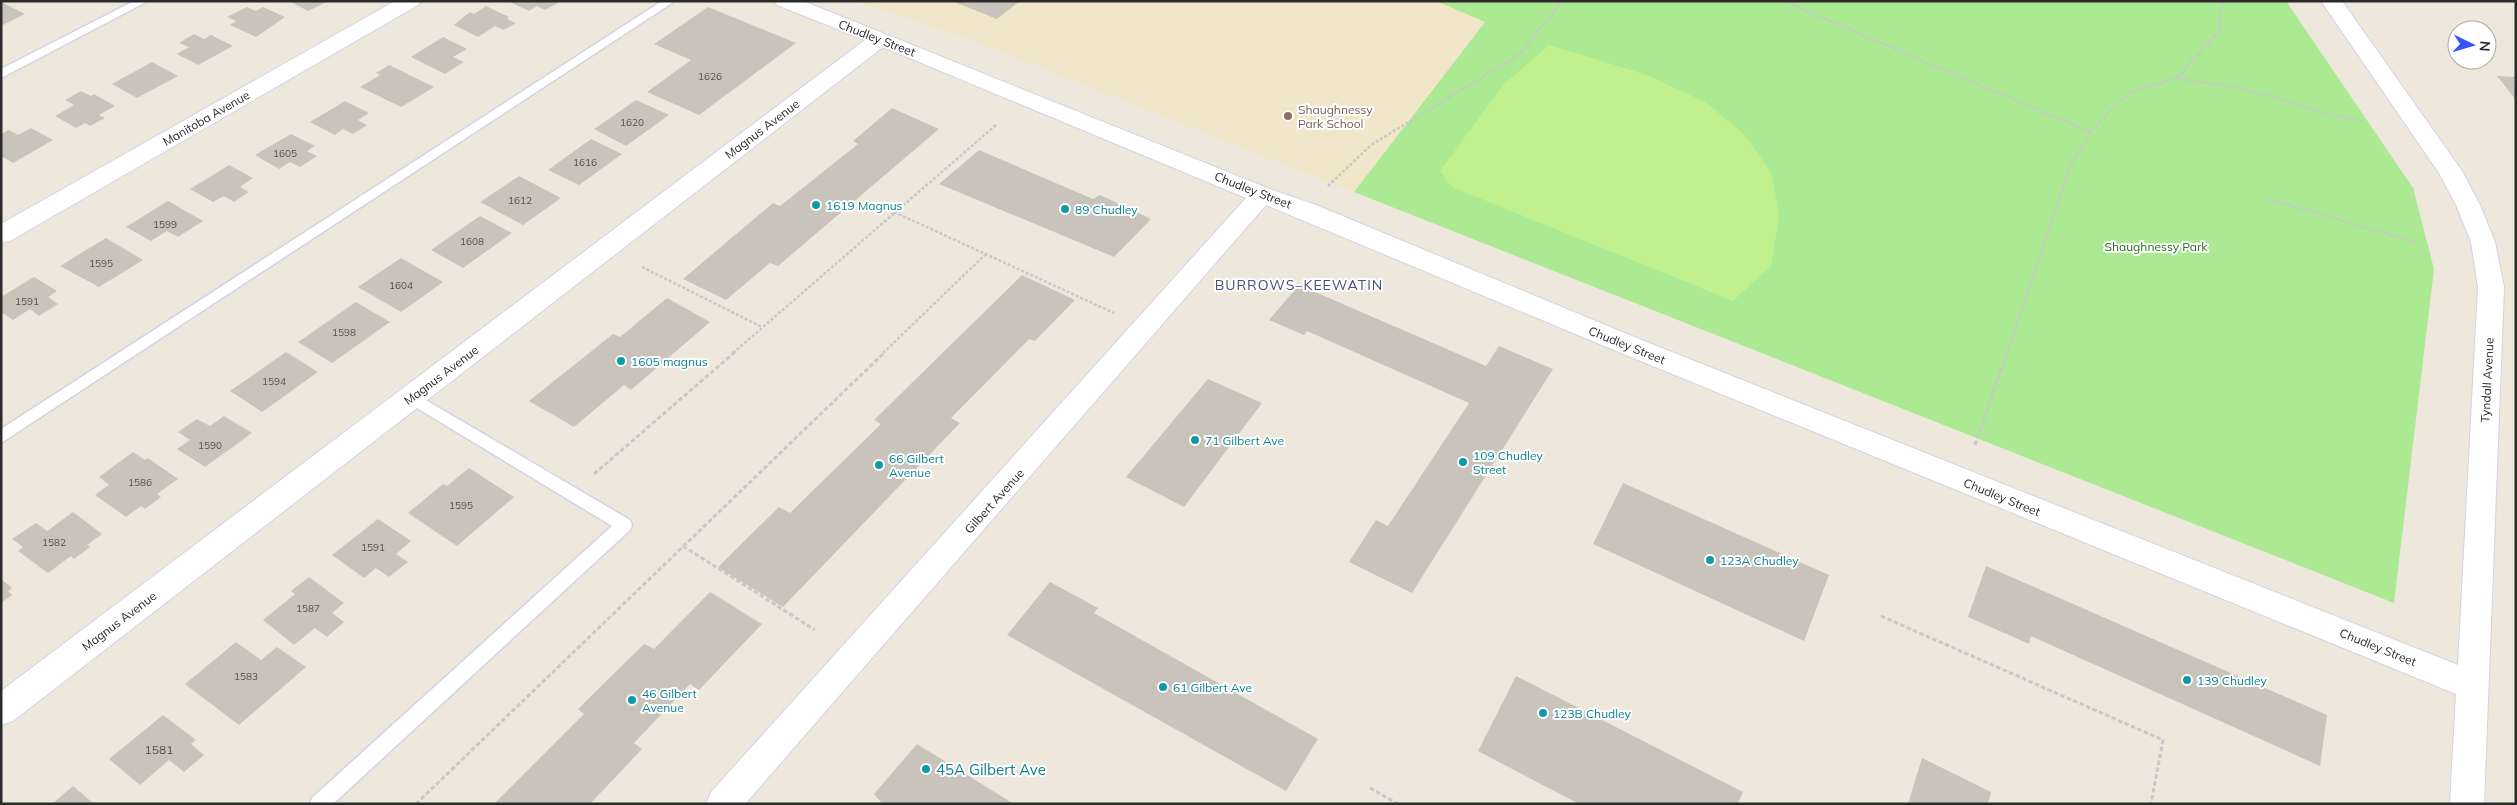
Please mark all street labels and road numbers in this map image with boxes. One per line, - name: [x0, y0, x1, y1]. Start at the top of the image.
- street label: Chudley Street: [836, 16, 918, 60]
- street label: Manitoba Avenue: [160, 87, 252, 149]
- street label: Magnus Avenue: [722, 96, 802, 162]
- street label: Chudley Street: [1212, 168, 1294, 212]
- street label: Chudley Street: [1586, 323, 1668, 367]
- street label: Tyndall Avenue: [2477, 337, 2497, 423]
- street label: Magnus Avenue: [401, 342, 481, 408]
- street label: Gilbert Avenue: [961, 466, 1027, 536]
- street label: Chudley Street: [1961, 475, 2043, 519]
- street label: Magnus Avenue: [79, 588, 159, 654]
- street label: Chudley Street: [2337, 625, 2419, 669]

